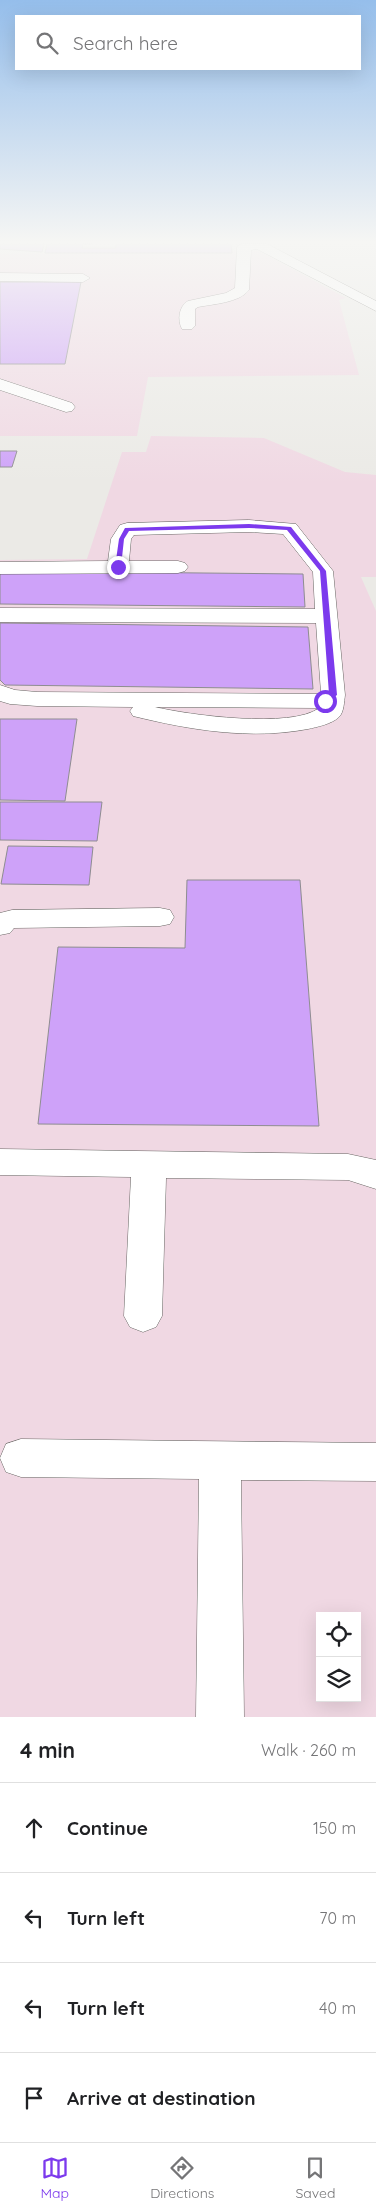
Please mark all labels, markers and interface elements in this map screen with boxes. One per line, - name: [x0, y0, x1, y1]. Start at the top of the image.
- search box: [15, 15, 361, 70]
- icon: search: [33, 29, 61, 57]
- text: Search here: [73, 31, 178, 55]
- route end: [107, 556, 130, 579]
- route start: [314, 690, 337, 713]
- map controls: [316, 1612, 361, 1702]
- button: locate: [316, 1612, 361, 1657]
- button: layers: [316, 1657, 361, 1702]
- text: 4 min: [20, 1737, 75, 1763]
- text: Walk · 260 m: [261, 1740, 356, 1760]
- icon: ahead: [20, 1814, 48, 1842]
- text: Continue: [67, 1816, 148, 1840]
- text: 150 m: [313, 1818, 356, 1838]
- icon: left: [20, 1904, 48, 1932]
- text: Turn left: [67, 1906, 145, 1930]
- text: 70 m: [319, 1908, 356, 1928]
- icon: left: [20, 1994, 48, 2022]
- text: Turn left: [67, 1996, 145, 2020]
- text: 40 m: [319, 1998, 356, 2018]
- icon: arrive: [20, 2084, 48, 2112]
- text: Arrive at destination: [67, 2086, 256, 2110]
- tab: Map: [41, 2154, 69, 2202]
- tab: Directions: [150, 2154, 214, 2202]
- tab: Saved: [295, 2154, 335, 2202]

